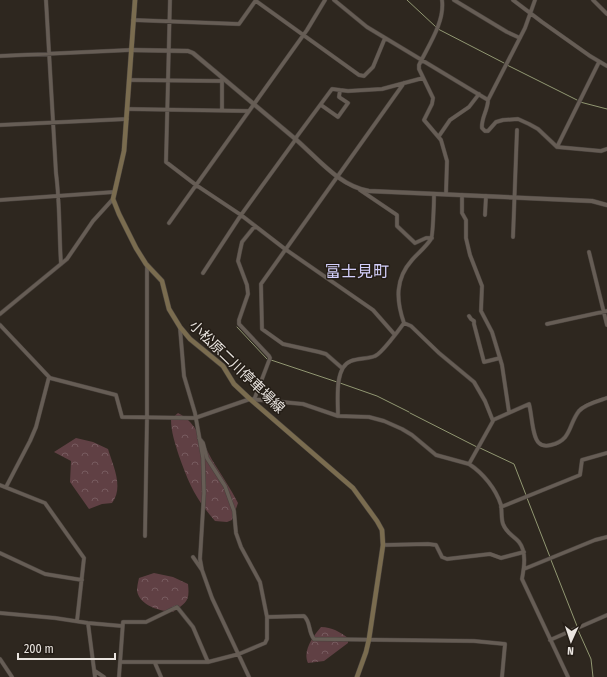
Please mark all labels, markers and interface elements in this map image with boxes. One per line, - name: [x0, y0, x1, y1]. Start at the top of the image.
- district label: 富士見町: [325, 262, 389, 281]
- street label: 小松原二川停車場線: [186, 317, 288, 417]
- north arrow: [551, 621, 591, 661]
- scale bar: [18, 635, 115, 661]
- text: 200 m: [24, 642, 54, 656]
- text: N: [567, 644, 574, 657]

